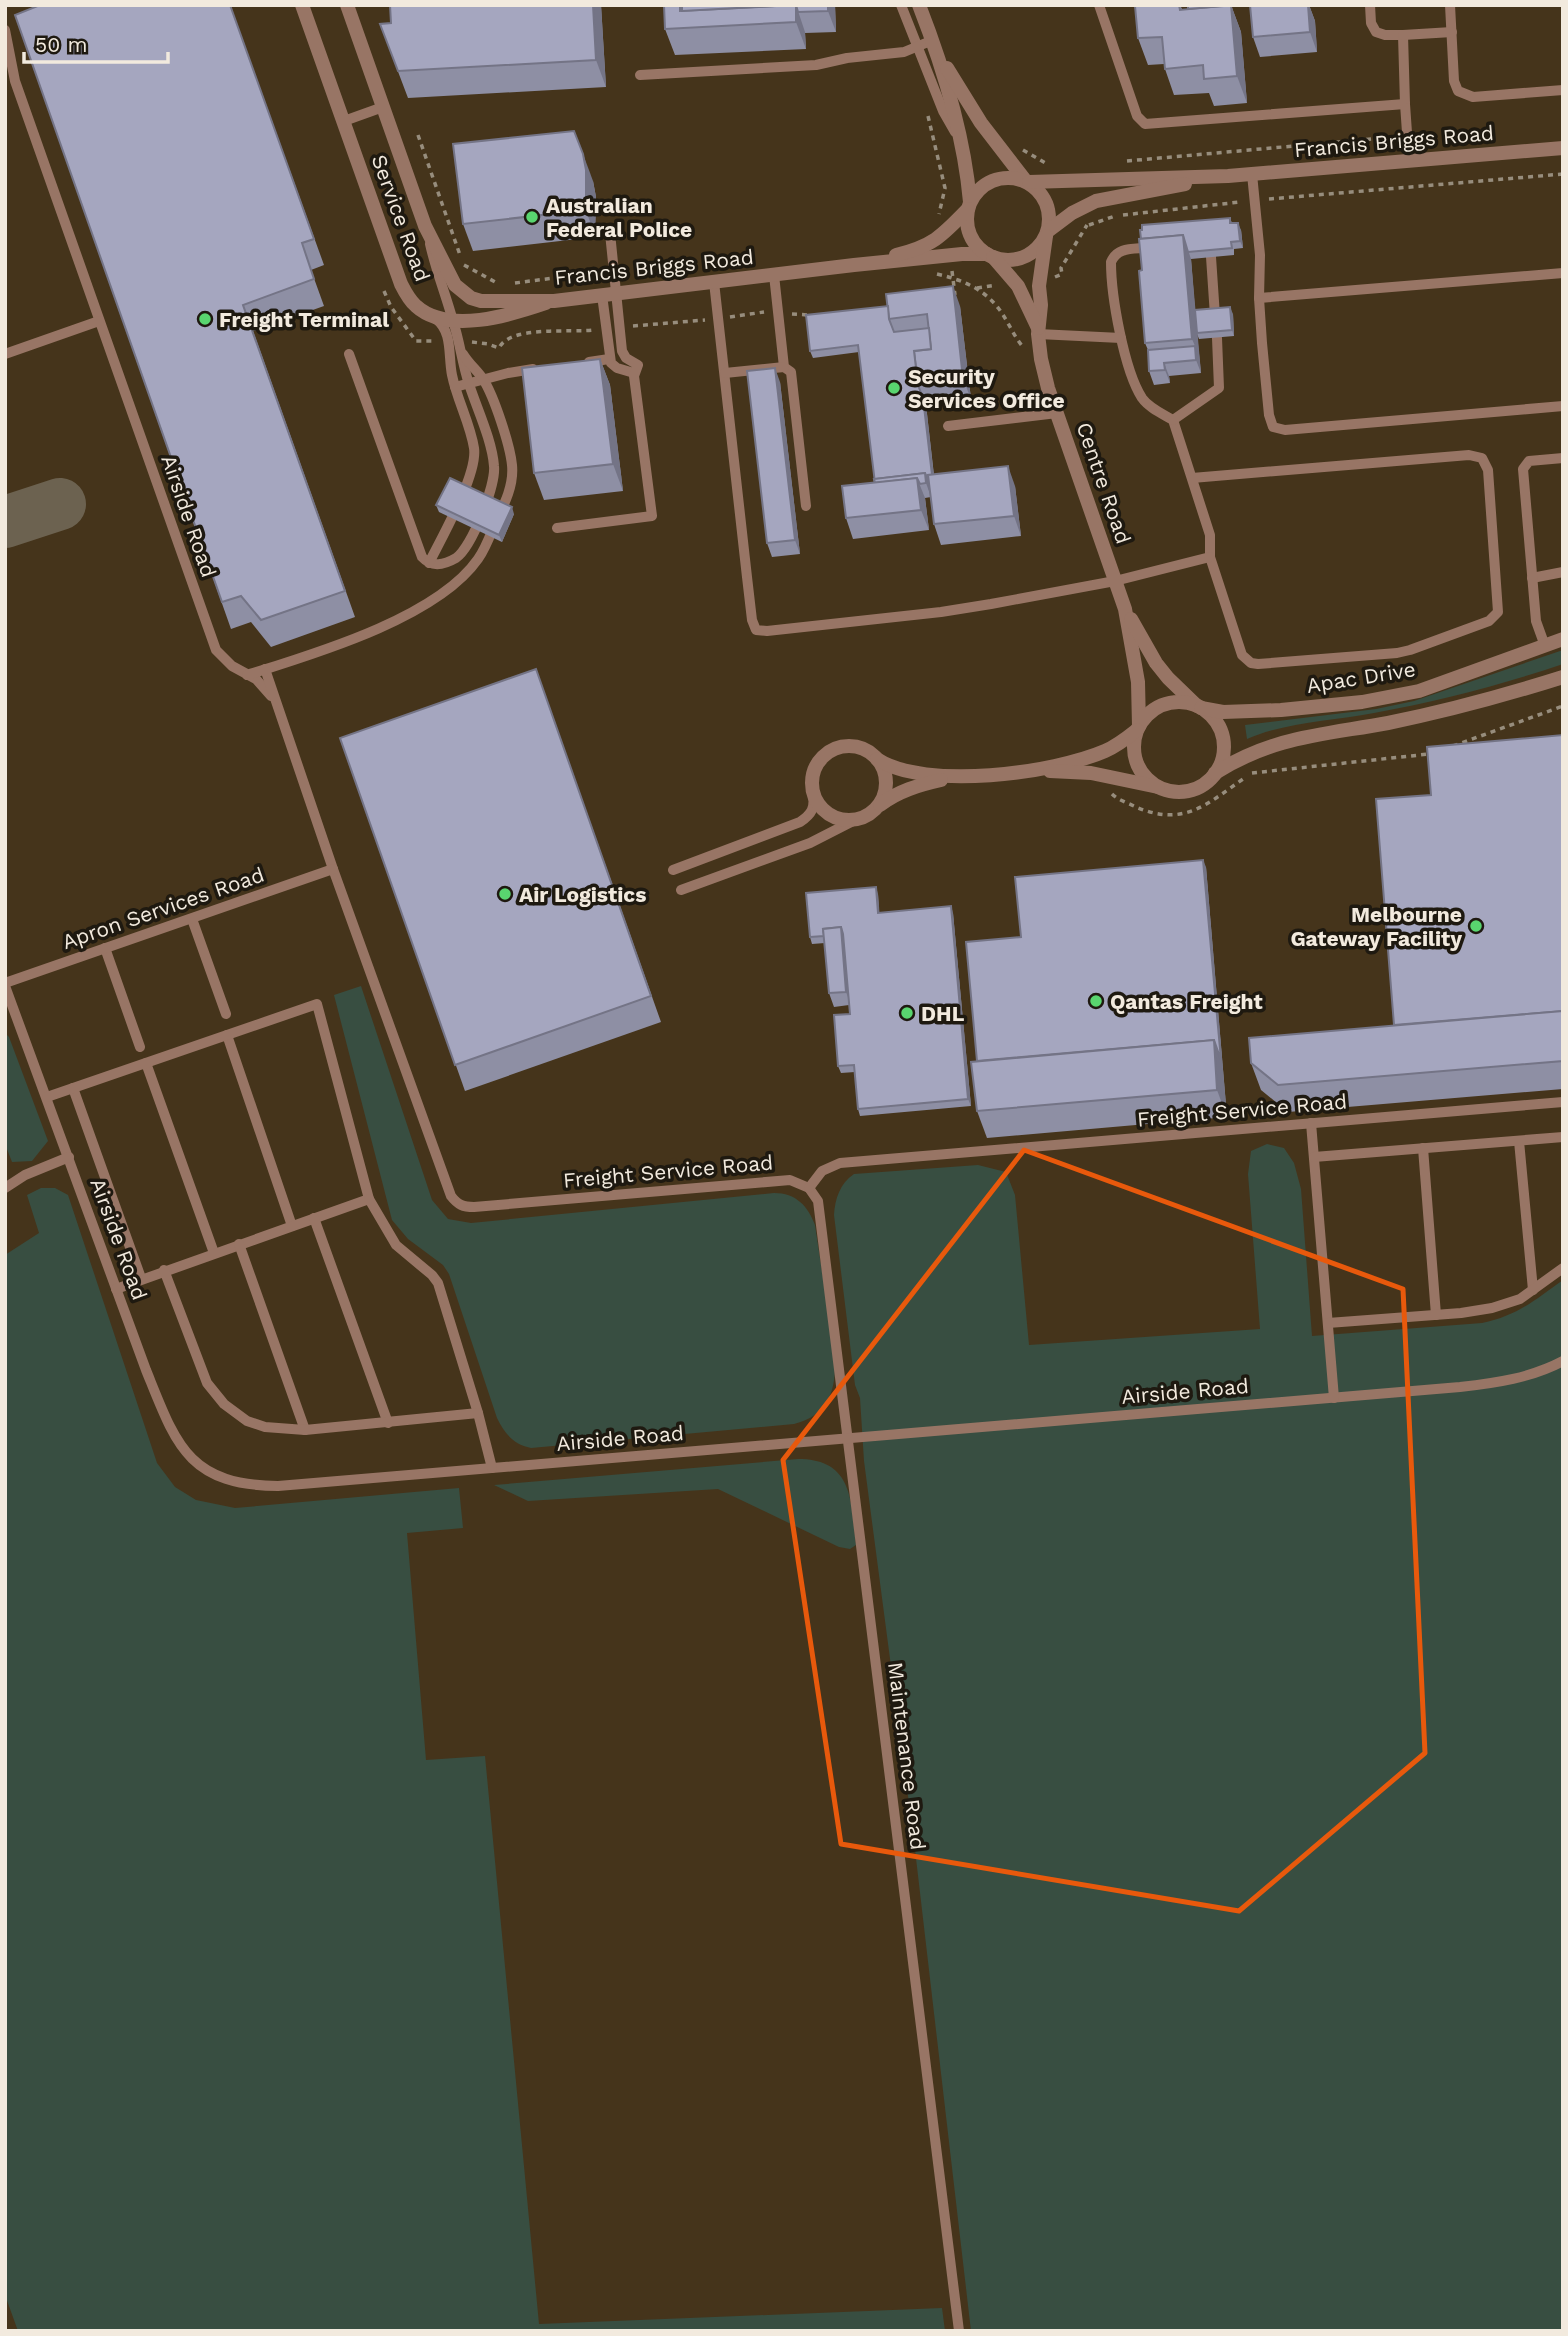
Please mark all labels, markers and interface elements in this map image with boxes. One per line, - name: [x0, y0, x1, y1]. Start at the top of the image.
- scale bar: [24, 21, 168, 65]
- text: 50 m: [35, 32, 87, 57]
- street label: Francis Briggs Road: [1293, 120, 1495, 162]
- street label: Service Road: [367, 151, 435, 285]
- place label: Australian Federal Police: [546, 193, 692, 242]
- marker: Australian Federal Police: [524, 209, 540, 225]
- street label: Francis Briggs Road: [553, 244, 755, 290]
- place label: Freight Terminal: [219, 307, 389, 332]
- marker: Freight Terminal: [197, 311, 213, 327]
- place label: Security Services Office: [908, 364, 1065, 413]
- marker: Security Services Office: [886, 380, 902, 396]
- street label: Centre Road: [1072, 419, 1136, 547]
- street label: Airside Road: [156, 451, 222, 581]
- street label: Apac Drive: [1305, 656, 1417, 698]
- street label: Apron Services Road: [59, 862, 267, 954]
- place label: Air Logistics: [519, 882, 646, 907]
- marker: Air Logistics: [497, 886, 513, 902]
- place label: Melbourne Gateway Facility: [1290, 902, 1462, 951]
- marker: Melbourne Gateway Facility: [1468, 918, 1484, 934]
- place label: Qantas Freight: [1110, 989, 1263, 1014]
- marker: Qantas Freight: [1088, 993, 1104, 1009]
- place label: DHL: [921, 1001, 965, 1026]
- marker: DHL: [899, 1005, 915, 1021]
- street label: Freight Service Road: [1136, 1088, 1348, 1132]
- street label: Freight Service Road: [562, 1149, 774, 1193]
- street label: Airside Road: [85, 1175, 153, 1303]
- street label: Airside Road: [1120, 1373, 1250, 1409]
- street label: Airside Road: [555, 1420, 685, 1456]
- street label: Maintenance Road: [883, 1661, 931, 1851]

